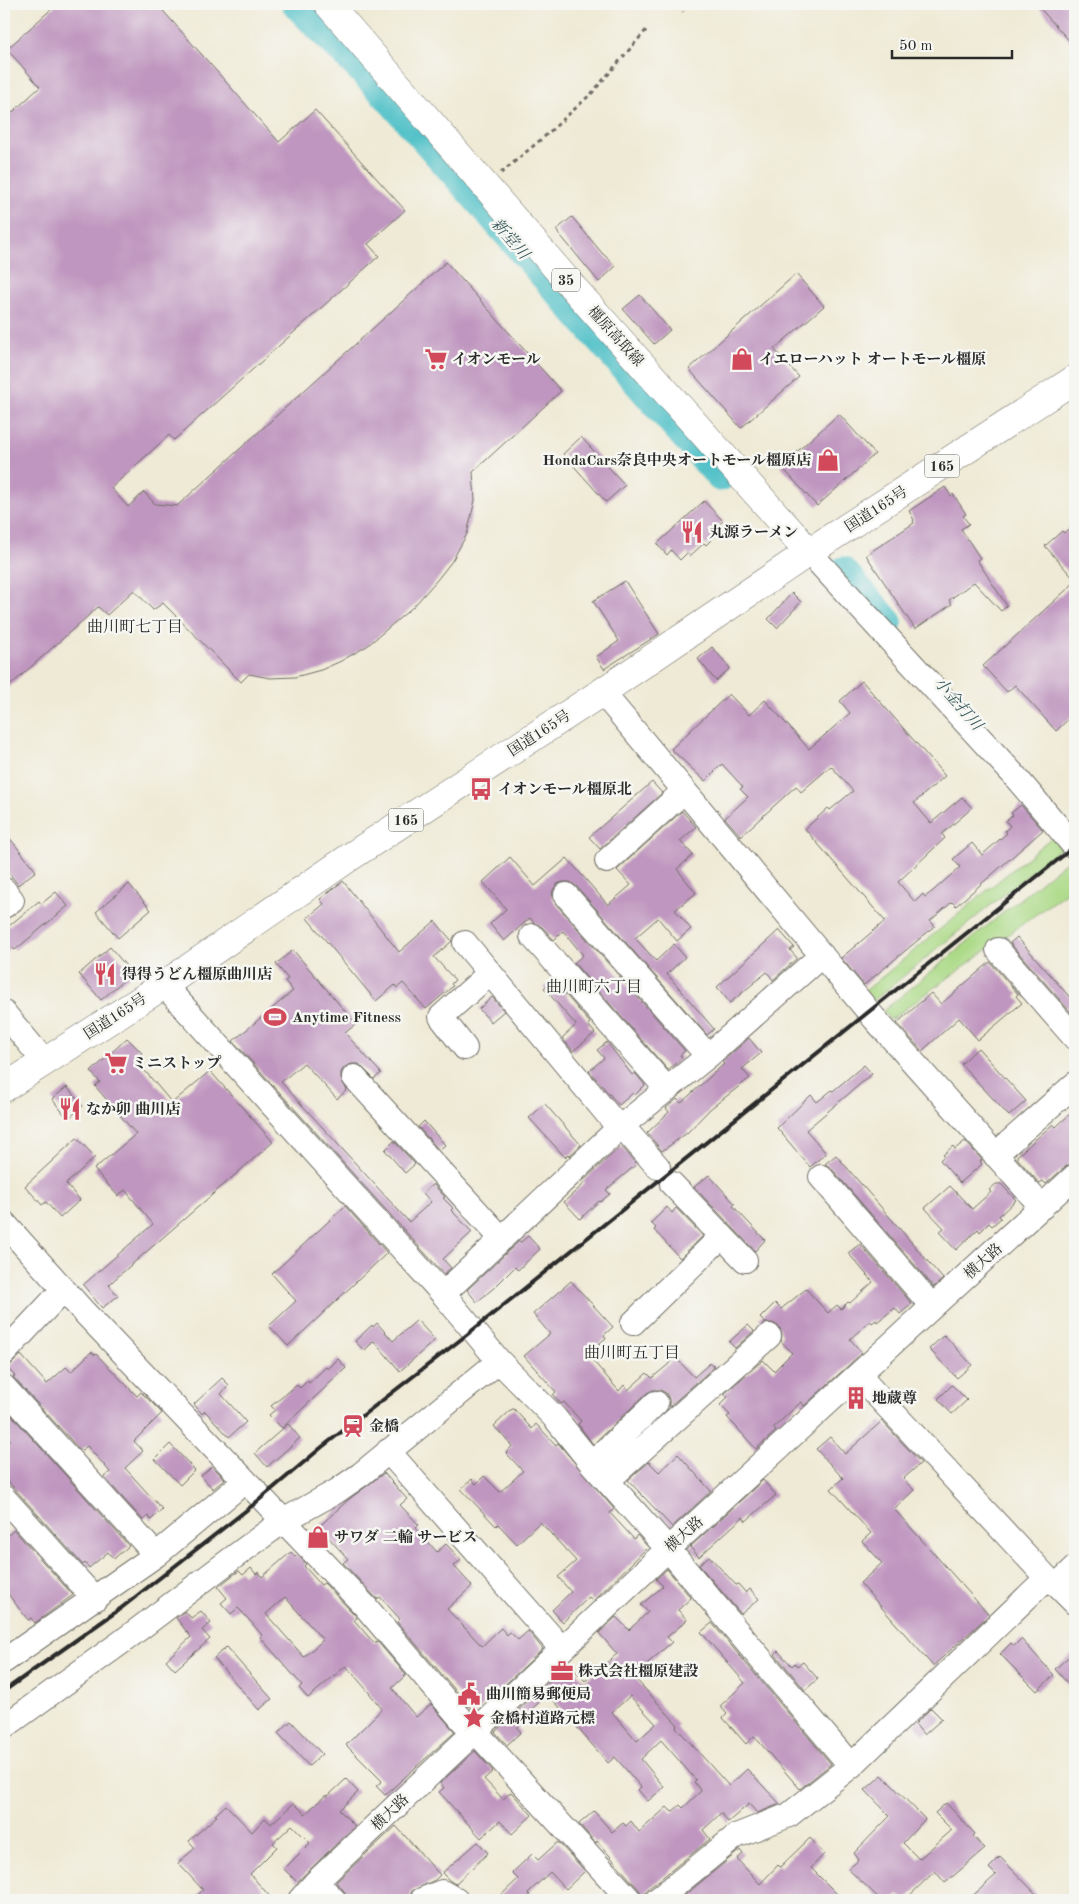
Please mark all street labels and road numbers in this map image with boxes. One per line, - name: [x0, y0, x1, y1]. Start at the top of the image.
- road number: 35: [552, 268, 580, 292]
- street label: 橿原高取線: [584, 303, 647, 370]
- road number: 165: [924, 454, 960, 478]
- street label: 国道165号: [842, 483, 911, 536]
- street label: 国道165号: [505, 707, 574, 760]
- road number: 165: [388, 808, 424, 832]
- street label: 国道165号: [81, 990, 150, 1043]
- street label: 横大路: [961, 1240, 1006, 1283]
- street label: 横大路: [662, 1513, 707, 1556]
- street label: 横大路: [368, 1791, 412, 1834]

